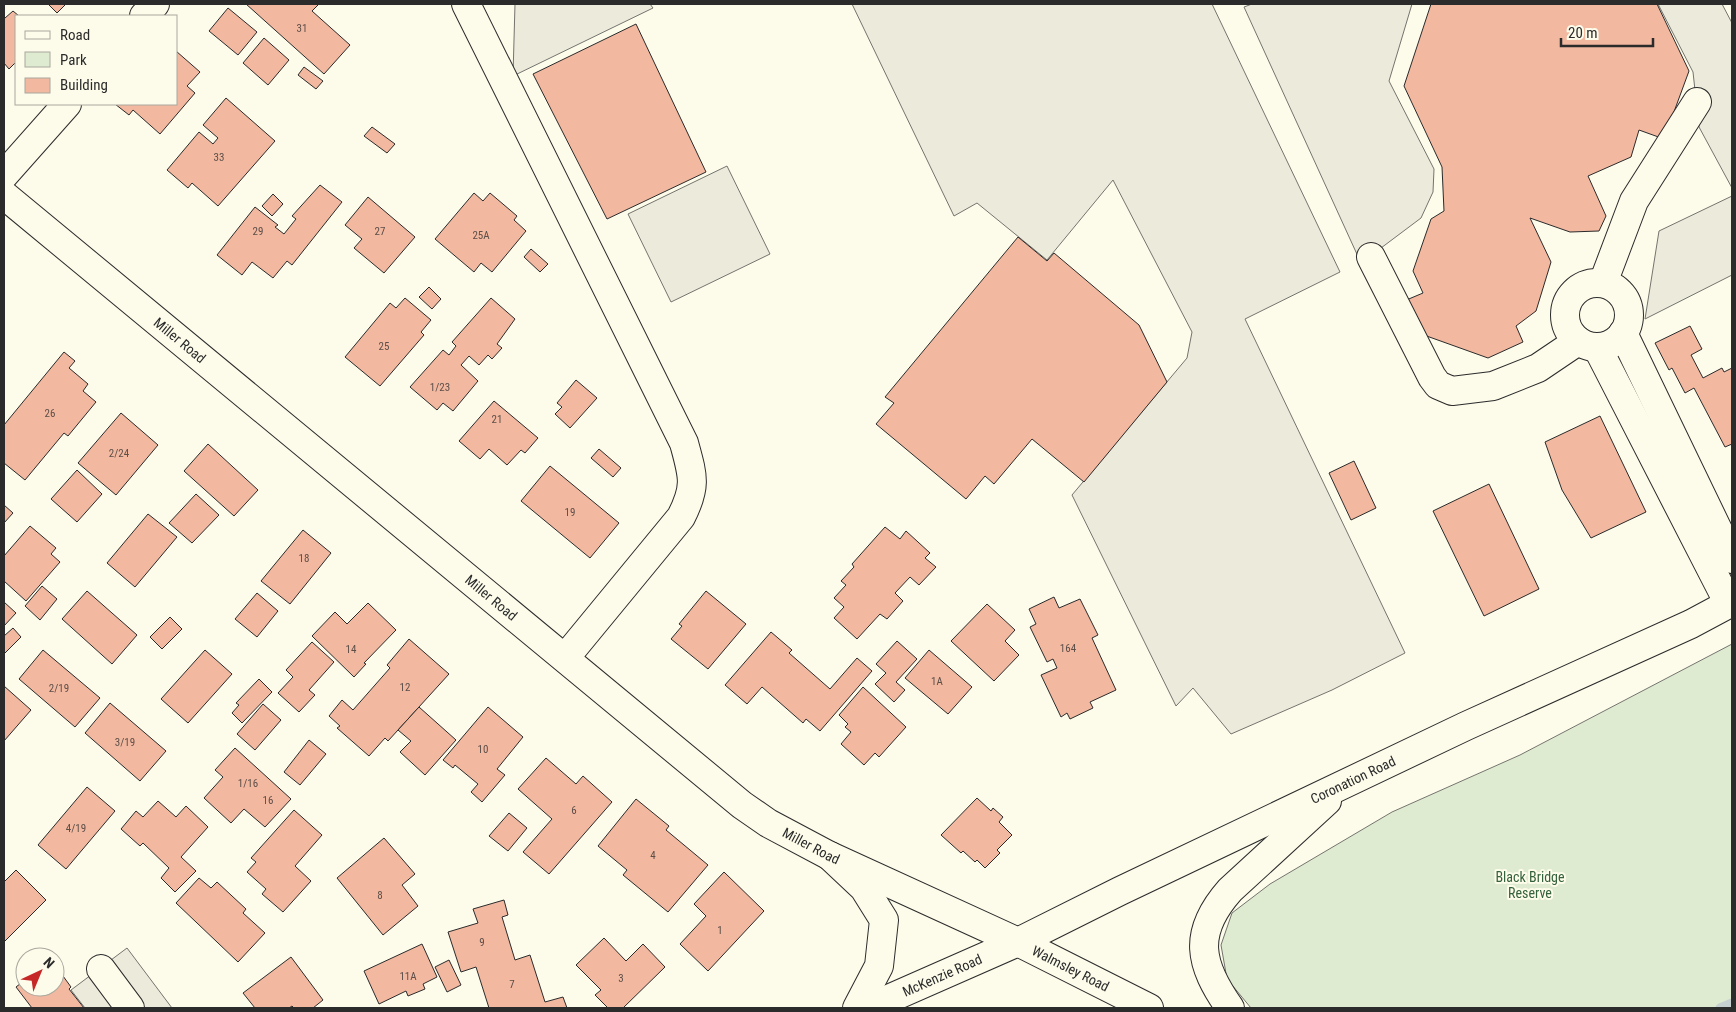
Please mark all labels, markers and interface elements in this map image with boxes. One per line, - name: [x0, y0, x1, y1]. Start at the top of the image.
- legend: [15, 15, 178, 105]
- scale bar: [1561, 15, 1654, 47]
- house number: 31: [297, 22, 307, 35]
- text: 20 m: [1568, 24, 1598, 42]
- text: Road: [60, 26, 90, 44]
- text: Park: [60, 51, 87, 69]
- text: Building: [60, 76, 108, 94]
- house number: 33: [214, 151, 224, 164]
- house number: 29: [253, 225, 263, 238]
- house number: 27: [375, 225, 385, 238]
- house number: 25A: [472, 229, 490, 242]
- street label: Miller Road: [151, 314, 209, 366]
- house number: 25: [379, 340, 389, 353]
- house number: 1/23: [430, 381, 450, 394]
- house number: 26: [45, 407, 55, 420]
- house number: 21: [492, 413, 502, 426]
- house number: 2/24: [109, 447, 130, 460]
- house number: 19: [565, 506, 575, 519]
- house number: 18: [299, 552, 309, 565]
- street label: Miller Road: [462, 572, 520, 624]
- house number: 164: [1060, 642, 1077, 655]
- house number: 14: [346, 643, 357, 656]
- house number: 1A: [931, 675, 944, 688]
- house number: 12: [400, 681, 410, 694]
- house number: 2/19: [49, 682, 69, 695]
- house number: 3/19: [115, 736, 135, 749]
- house number: 10: [478, 743, 488, 756]
- street label: Coronation Road: [1308, 753, 1398, 807]
- house number: 1/16: [238, 777, 258, 790]
- house number: 16: [263, 794, 273, 807]
- house number: 6: [571, 804, 577, 817]
- house number: 4/19: [66, 822, 86, 835]
- street label: Miller Road: [780, 824, 842, 867]
- house number: 4: [650, 849, 656, 862]
- park label: Black Bridge Reserve: [1495, 869, 1565, 901]
- house number: 8: [377, 889, 383, 902]
- house number: 1: [717, 924, 723, 937]
- house number: 9: [479, 936, 485, 949]
- street label: Walmsley Road: [1029, 942, 1112, 995]
- north arrow: [15, 947, 65, 997]
- street label: McKenzie Road: [900, 951, 984, 1000]
- text: N: [40, 954, 58, 971]
- house number: 11A: [399, 970, 417, 983]
- house number: 3: [618, 972, 624, 985]
- house number: 7: [509, 978, 515, 991]

